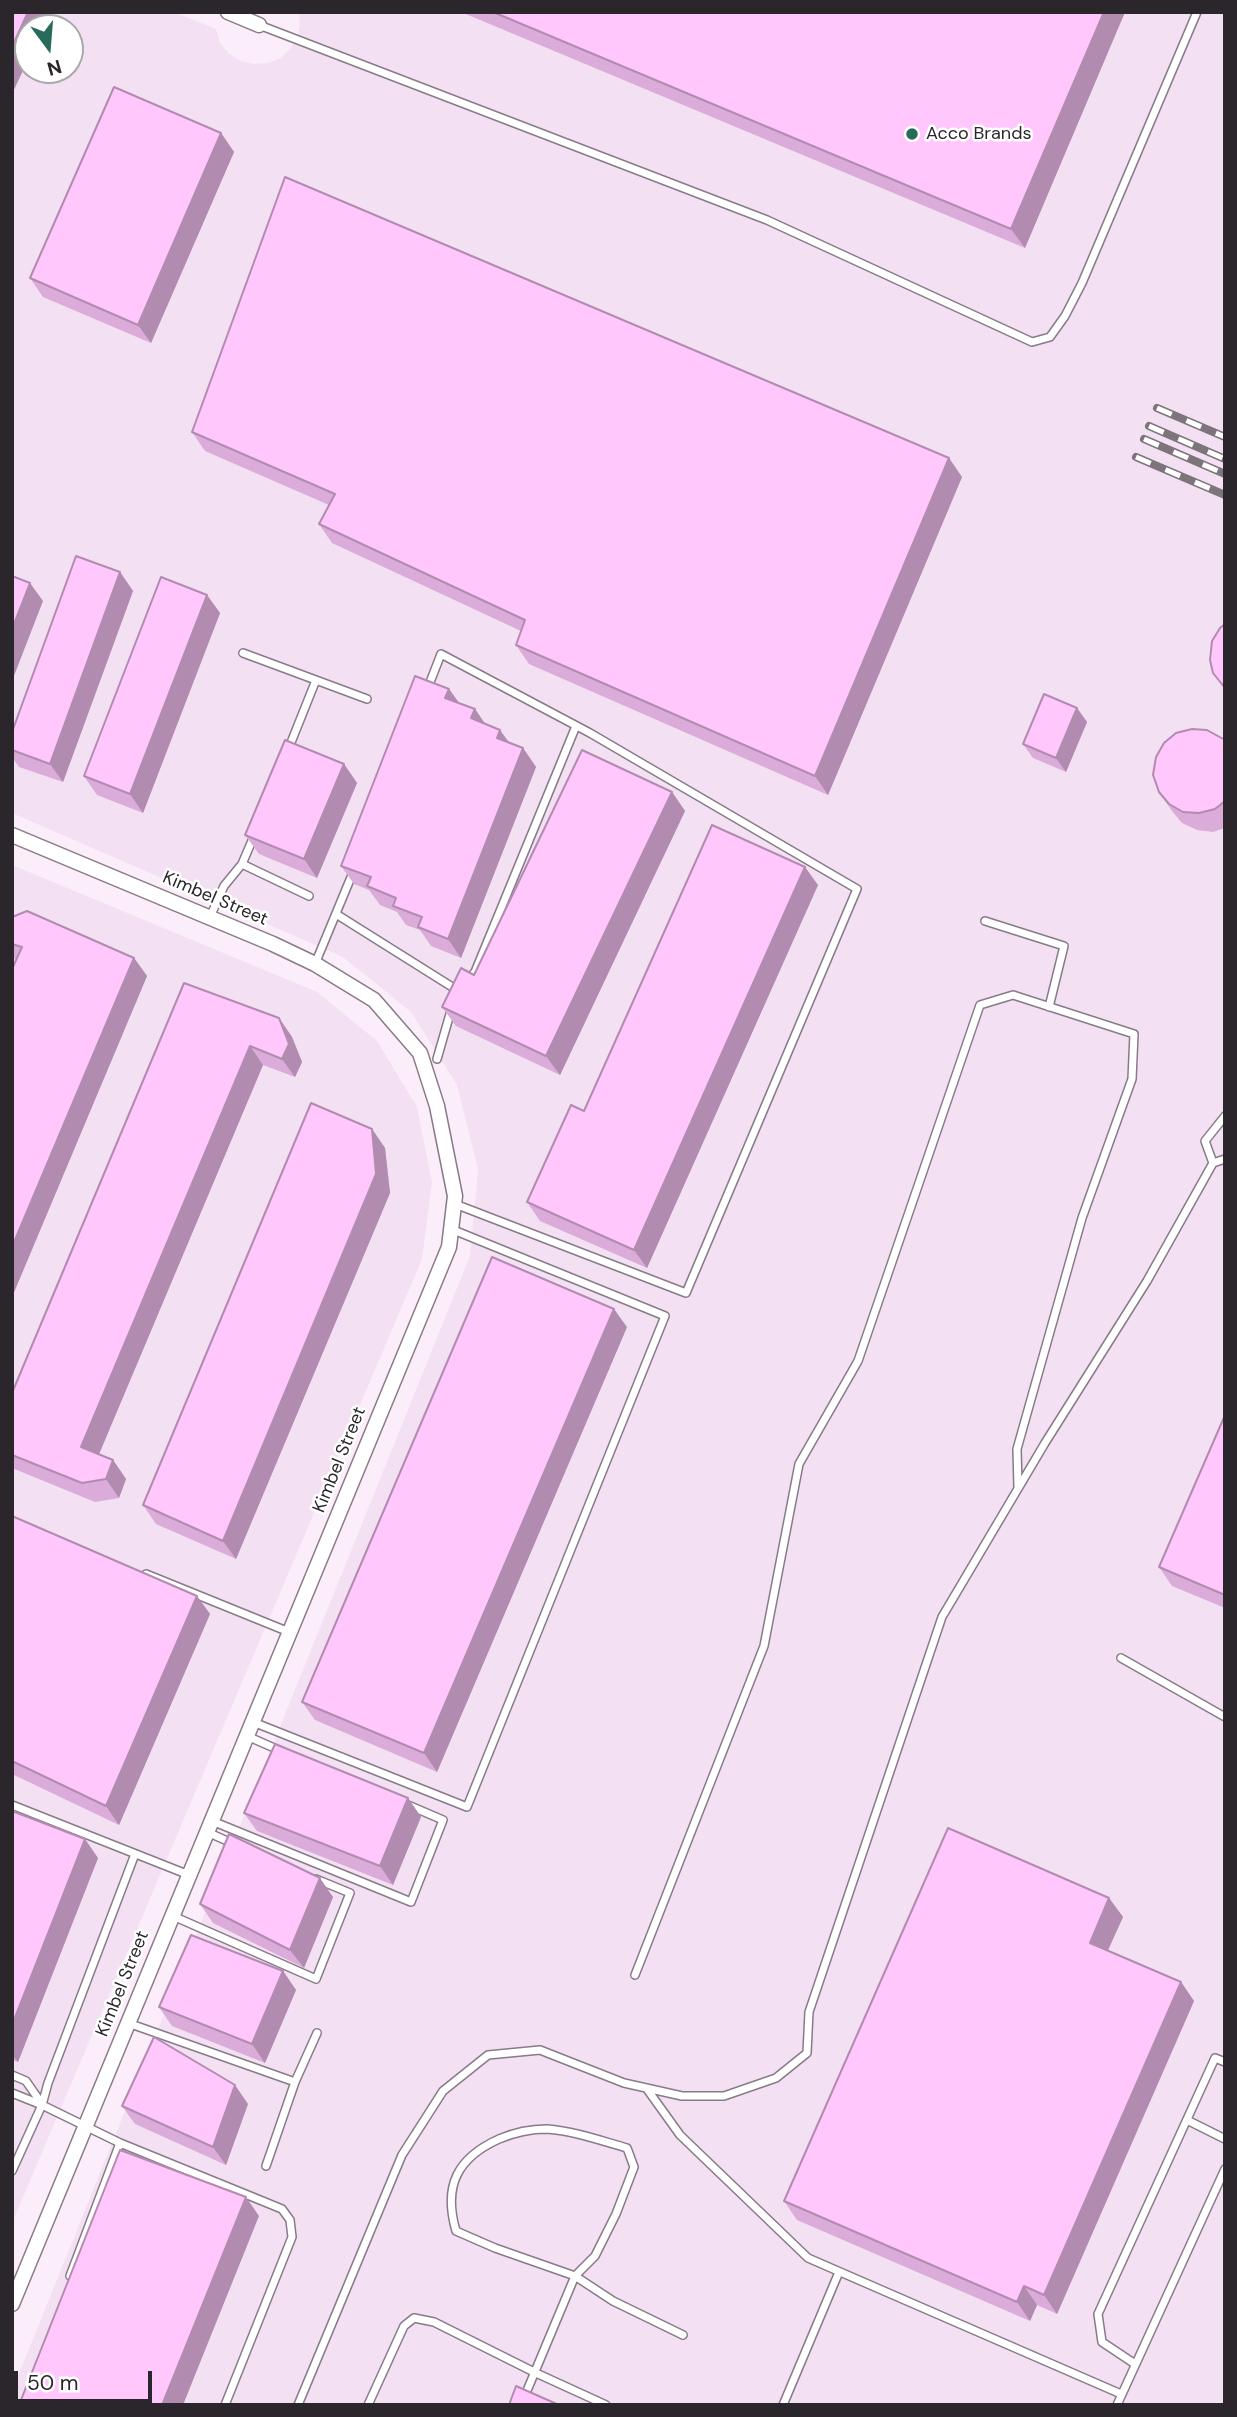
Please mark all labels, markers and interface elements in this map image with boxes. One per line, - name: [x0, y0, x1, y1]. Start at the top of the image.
- north arrow: [14, 14, 84, 84]
- text: N: [44, 54, 64, 82]
- place label: Acco Brands: [926, 123, 1031, 145]
- marker: Acco Brands: [904, 126, 920, 142]
- street label: Kimbel Street: [159, 867, 271, 931]
- street label: Kimbel Street: [309, 1404, 371, 1516]
- street label: Kimbel Street: [92, 1928, 154, 2040]
- scale bar: [18, 2358, 156, 2402]
- text: 50 m: [27, 2369, 78, 2397]

